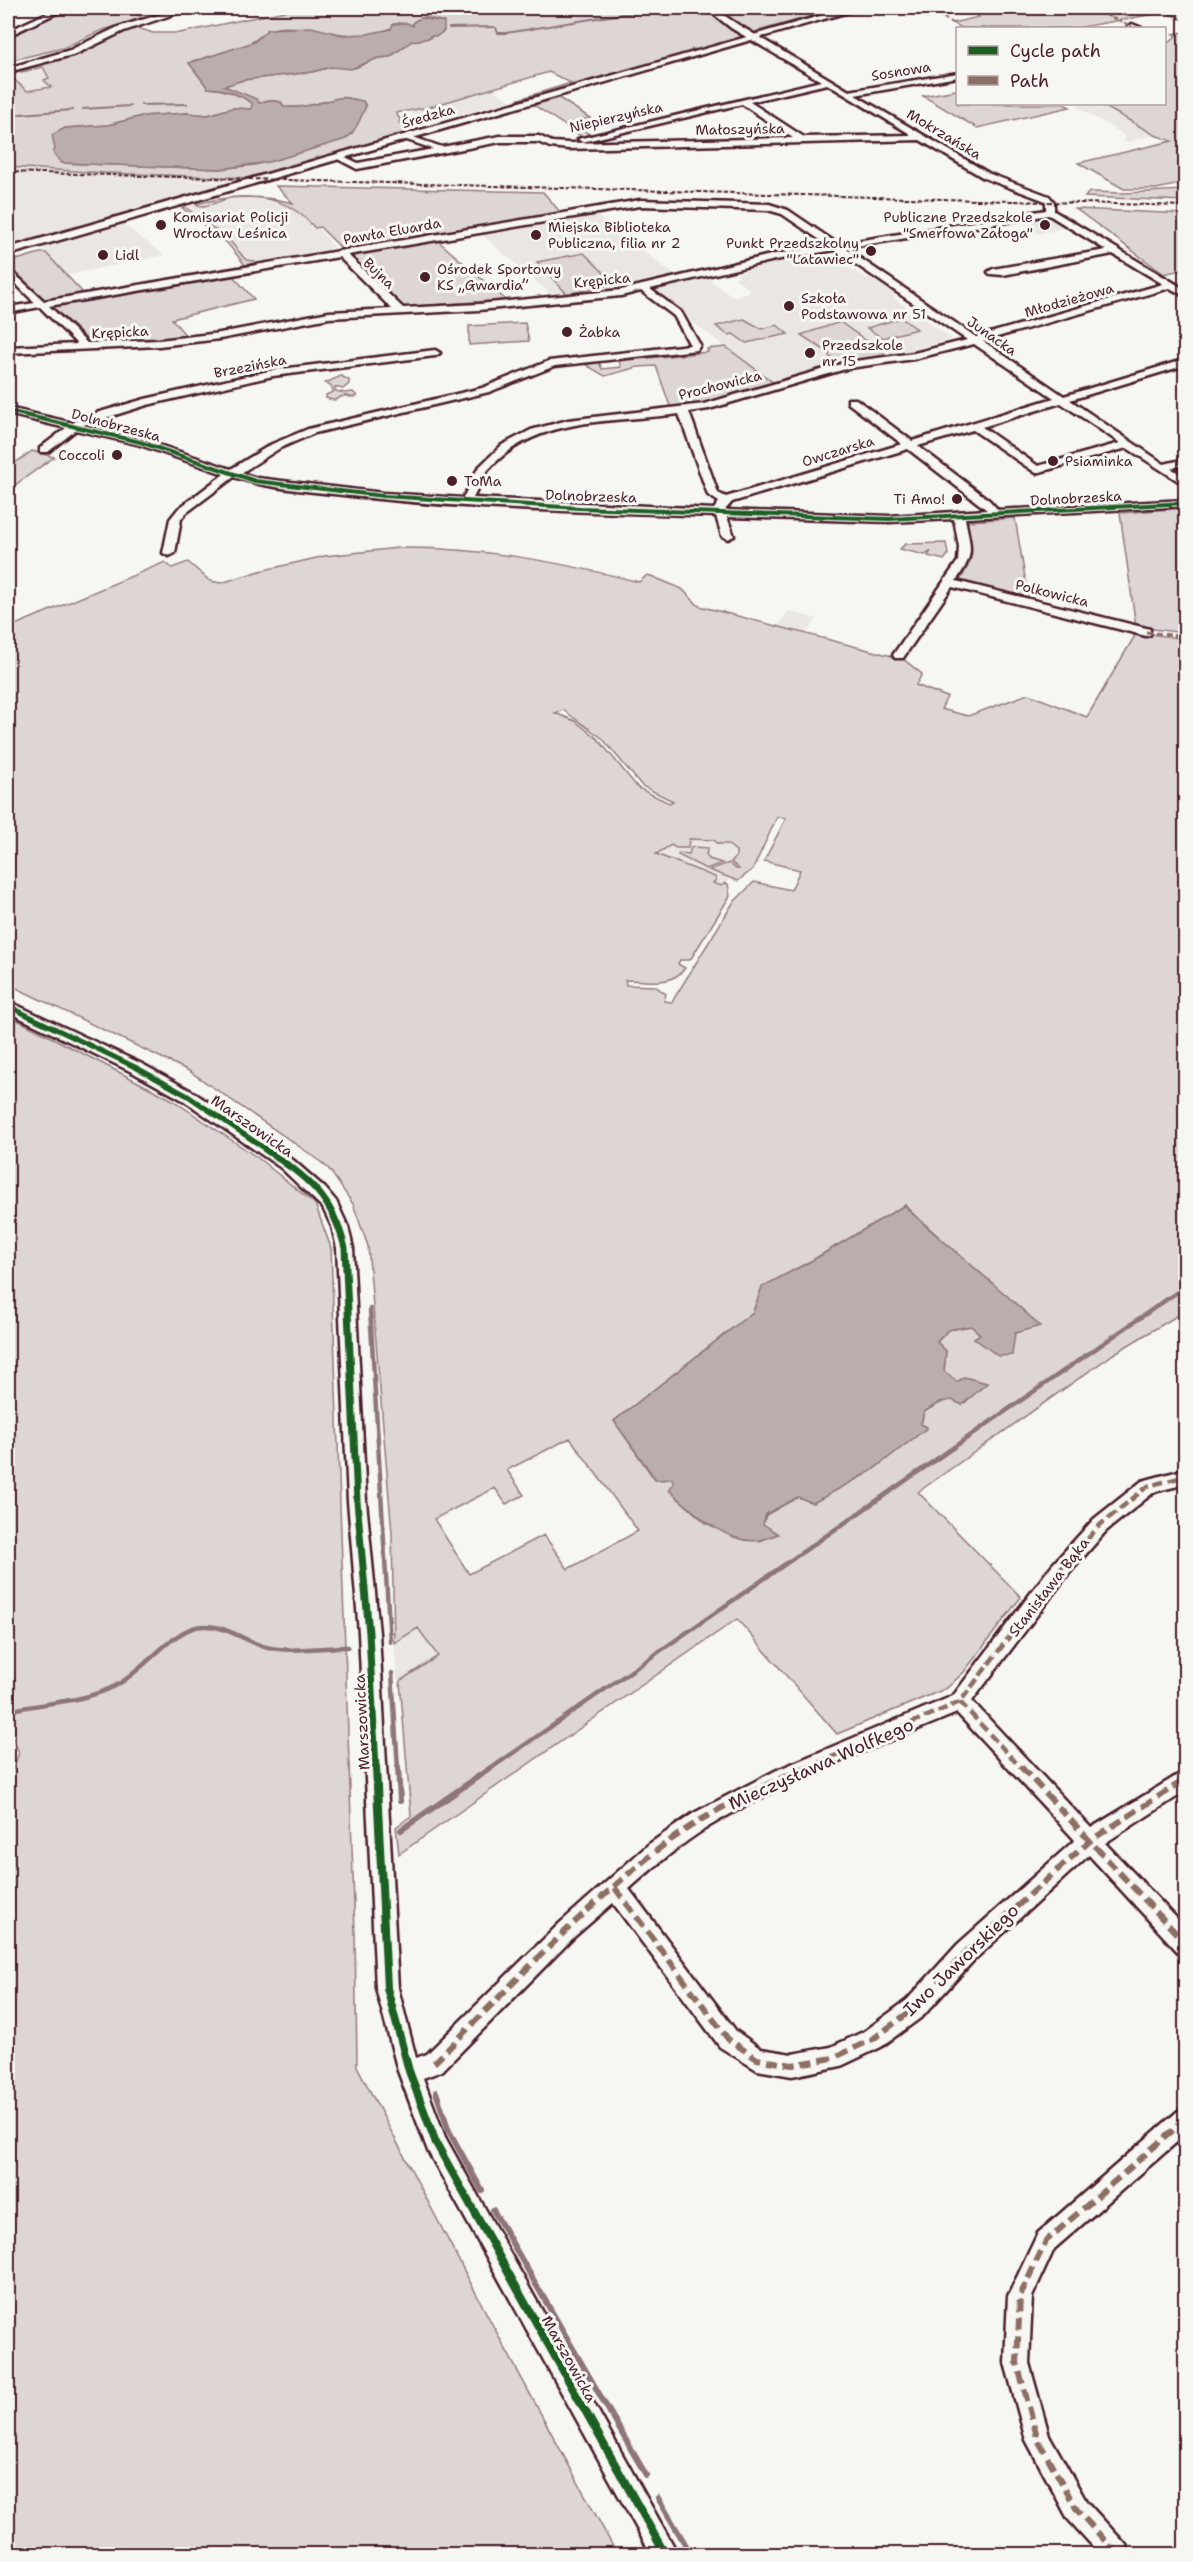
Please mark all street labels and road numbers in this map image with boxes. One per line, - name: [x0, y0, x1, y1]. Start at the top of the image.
- street label: Sosnowa: [870, 57, 932, 85]
- street label: Niepierzyńska: [568, 97, 665, 136]
- street label: Średzka: [400, 100, 457, 132]
- street label: Mokrzańska: [903, 105, 985, 163]
- street label: Małoszyńska: [695, 119, 785, 139]
- street label: Pawła Eluarda: [342, 213, 443, 248]
- street label: Bujna: [359, 254, 399, 293]
- street label: Krępicka: [573, 268, 632, 292]
- street label: Młodzieżowa: [1022, 279, 1116, 321]
- street label: Junacka: [964, 312, 1021, 360]
- street label: Krępicka: [91, 322, 149, 342]
- street label: Brzezińska: [212, 350, 288, 382]
- street label: Prochowicka: [677, 366, 764, 404]
- street label: Dolnobrzeska: [69, 404, 163, 446]
- street label: Owczarska: [800, 431, 877, 471]
- street label: Dolnobrzeska: [545, 485, 637, 507]
- street label: Dolnobrzeska: [1030, 487, 1123, 509]
- street label: Polkowicka: [1013, 575, 1091, 611]
- street label: Marszowicka: [207, 1090, 298, 1162]
- street label: Stanisława Bąka: [1004, 1533, 1094, 1641]
- street label: Marszowicka: [349, 1673, 375, 1771]
- street label: Mieczysława Wolfkego: [725, 1712, 917, 1816]
- street label: Iwo Jaworskiego: [898, 1899, 1024, 2021]
- street label: Marszowicka: [537, 2312, 601, 2407]

